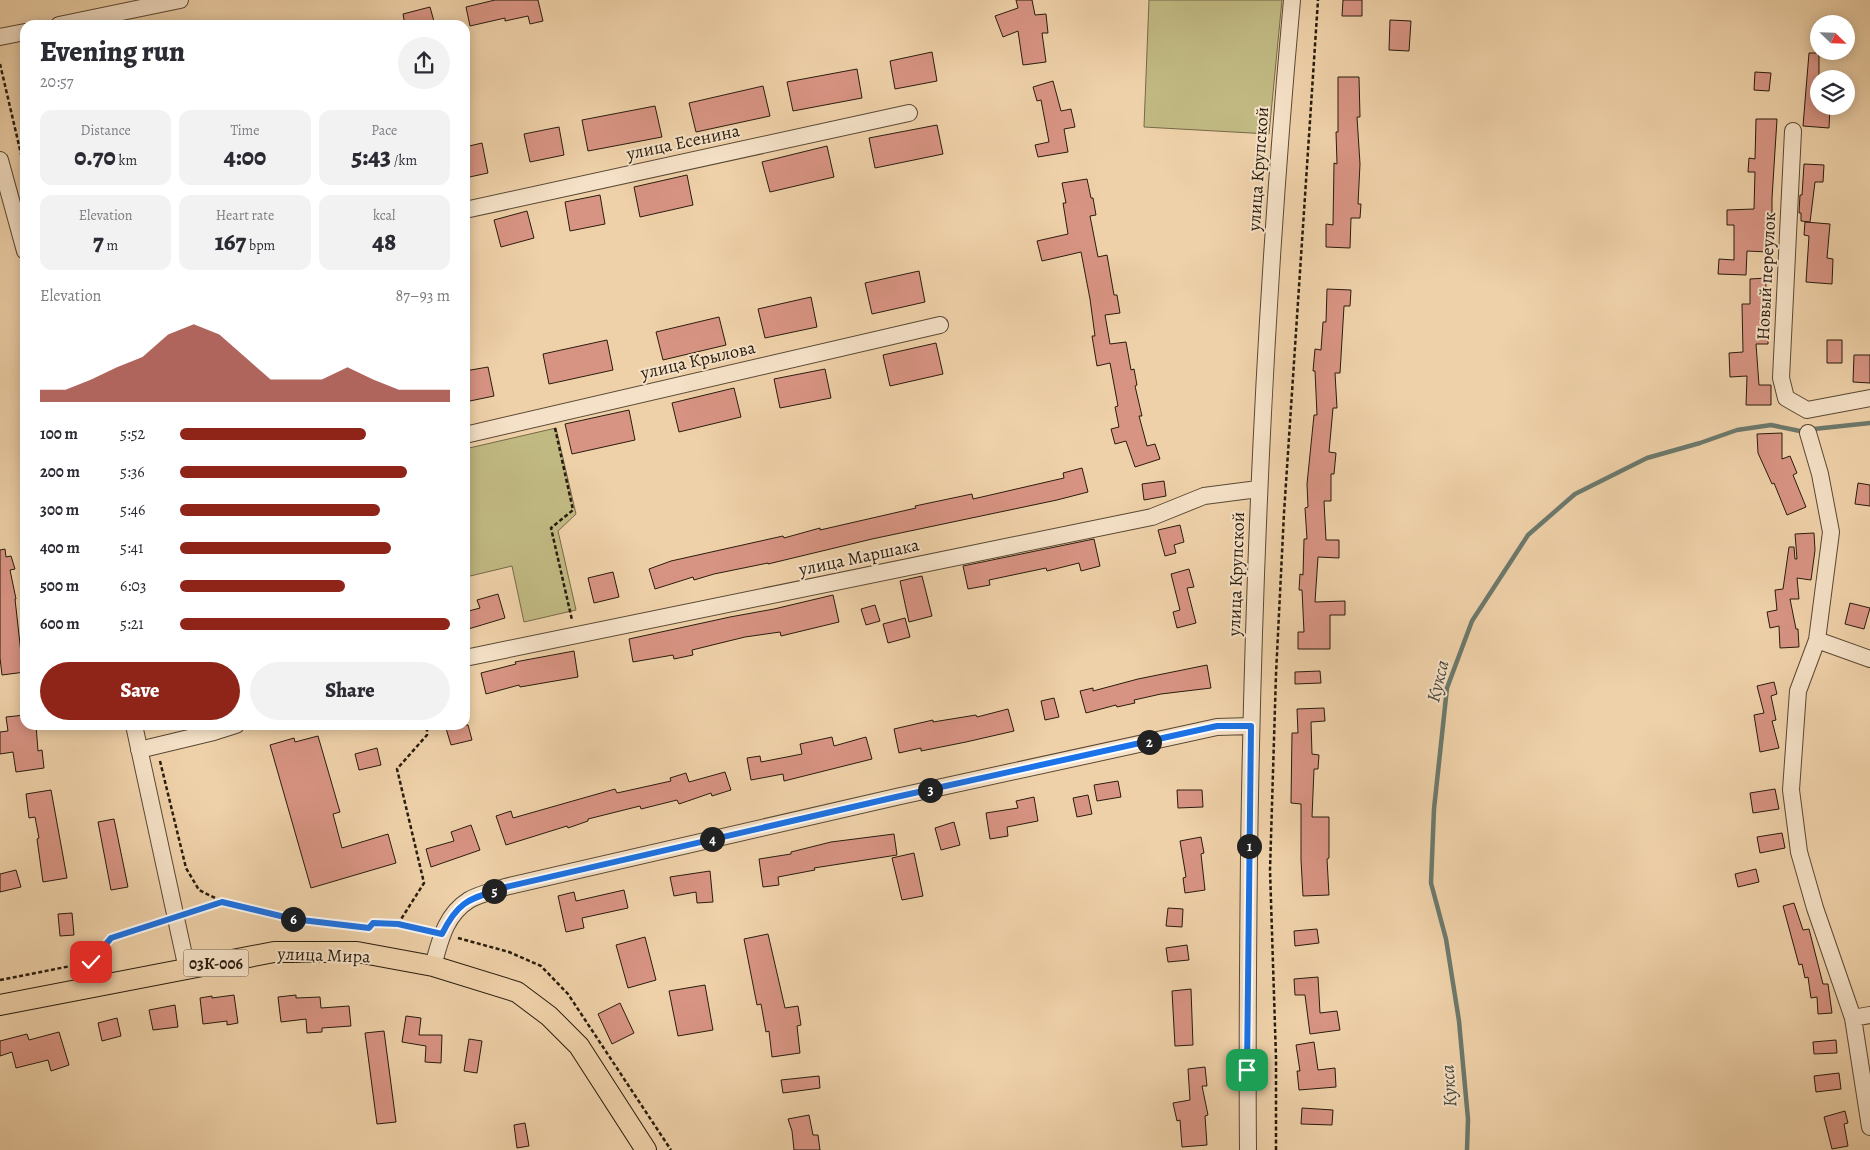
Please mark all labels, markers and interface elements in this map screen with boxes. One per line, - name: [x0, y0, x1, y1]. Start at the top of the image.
- north arrow: [1810, 15, 1855, 60]
- map controls: [1810, 15, 1855, 115]
- text: Evening run: [40, 33, 185, 71]
- button: share: [398, 37, 450, 89]
- button: layers: [1810, 70, 1855, 115]
- text: 20:57: [40, 71, 74, 93]
- street label: улица Крупской: [1242, 106, 1274, 233]
- street label: улица Есенина: [623, 118, 743, 166]
- text: Distance: [81, 121, 131, 140]
- text: Time: [230, 121, 260, 140]
- text: Pace: [371, 121, 397, 140]
- text: 0.70: [74, 140, 116, 174]
- text: 4:00: [224, 140, 266, 174]
- text: 5:43: [352, 140, 391, 174]
- text: km: [116, 151, 137, 170]
- text: /km: [391, 151, 417, 170]
- text: Elevation: [79, 206, 133, 225]
- text: Heart rate: [216, 206, 274, 225]
- text: kcal: [373, 206, 396, 225]
- street label: Новый переулок: [1751, 211, 1781, 341]
- text: 7: [93, 225, 104, 259]
- text: 167: [215, 225, 246, 259]
- text: 48: [372, 225, 396, 259]
- text: m: [104, 236, 118, 255]
- text: bpm: [246, 236, 275, 255]
- text: Elevation: [40, 285, 101, 307]
- text: 87–93 m: [395, 285, 450, 307]
- street label: улица Крылова: [637, 335, 758, 385]
- text: 100 m: [40, 423, 78, 445]
- text: 5:52: [120, 423, 145, 445]
- text: 200 m: [40, 461, 80, 483]
- text: 5:36: [120, 461, 145, 483]
- text: 300 m: [40, 499, 79, 521]
- text: 5:46: [120, 499, 145, 521]
- street label: улица Крупской: [1222, 511, 1250, 638]
- street label: улица Маршака: [796, 532, 922, 582]
- text: 400 m: [40, 537, 80, 559]
- text: 5:41: [120, 537, 143, 559]
- text: 500 m: [40, 575, 79, 597]
- text: 6:03: [120, 575, 146, 597]
- text: 600 m: [40, 613, 80, 635]
- text: 5:21: [120, 613, 144, 635]
- water label: Кукса: [1420, 657, 1456, 705]
- button: Save: [40, 662, 240, 720]
- button: Share: [250, 662, 450, 720]
- pin: 2: [1136, 730, 1162, 754]
- text: 2: [1146, 733, 1153, 752]
- pin: 3: [918, 778, 942, 802]
- text: 3: [927, 781, 934, 800]
- pin: 4: [700, 826, 724, 852]
- text: 4: [709, 830, 716, 849]
- pin: 1: [1236, 834, 1262, 858]
- text: 1: [1247, 837, 1252, 856]
- pin: 5: [482, 878, 506, 904]
- text: 5: [492, 882, 497, 901]
- pin: 6: [280, 906, 306, 932]
- text: 6: [290, 910, 297, 929]
- pin: [70, 941, 112, 983]
- street label: улица Мира: [276, 941, 372, 969]
- icon: check: [77, 948, 105, 976]
- road number: 03К-006: [184, 950, 248, 976]
- pin: [1226, 1049, 1268, 1091]
- icon: arrive: [1233, 1056, 1261, 1084]
- water label: Кукса: [1435, 1064, 1463, 1108]

